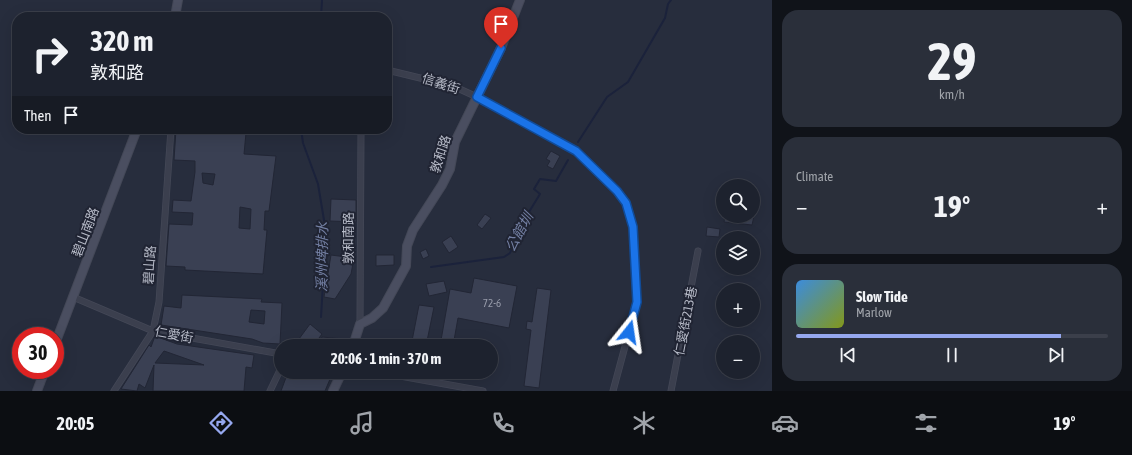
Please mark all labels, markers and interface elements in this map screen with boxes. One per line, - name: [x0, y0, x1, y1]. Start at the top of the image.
- pin: [484, 7.0, 518, 48]
- icon: arrive: [490, 13, 512, 35]
- text: 320 m: [90, 25, 153, 57]
- icon: right: [24, 28, 76, 80]
- text: 29: [928, 31, 976, 91]
- text: 敦和路: [90, 62, 144, 83]
- street label: 信義街: [420, 70, 462, 97]
- text: km/h: [939, 87, 965, 102]
- icon: arrive: [60, 104, 82, 126]
- text: Then: [24, 107, 52, 124]
- street label: 敦和路: [427, 133, 454, 175]
- text: Climate: [796, 169, 833, 184]
- map controls: [716, 179, 760, 379]
- button: search: [716, 179, 760, 223]
- text: 19°: [934, 189, 970, 223]
- text: −: [796, 193, 807, 219]
- text: +: [1097, 193, 1108, 219]
- street label: 碧山南路: [69, 205, 102, 259]
- water label: 公館圳: [502, 208, 537, 254]
- street label: 敦和南路: [341, 212, 356, 264]
- water label: 溪州埤排水: [313, 221, 331, 292]
- button: layers: [716, 231, 760, 275]
- street label: 碧山路: [141, 245, 158, 285]
- button: +: [716, 283, 760, 327]
- street label: 仁愛街213巷: [671, 285, 700, 357]
- text: Slow Tide: [856, 288, 908, 305]
- house number: 72-6: [483, 297, 501, 309]
- text: Marlow: [856, 305, 892, 320]
- position arrow: [608, 311, 650, 353]
- street label: 仁愛街: [153, 323, 194, 346]
- speed limit sign: 30: [12, 327, 64, 379]
- button: −: [716, 335, 760, 379]
- icon: previous: [837, 344, 859, 366]
- icon: pause: [941, 344, 963, 366]
- icon: next: [1045, 344, 1067, 366]
- text: 20:06 · 1 min · 370 m: [331, 350, 441, 367]
- icon: directions: [207, 409, 235, 437]
- icon: music: [348, 409, 376, 437]
- icon: phone: [489, 409, 517, 437]
- icon: climate: [630, 409, 658, 437]
- icon: car: [771, 409, 799, 437]
- icon: filters: [912, 409, 940, 437]
- text: 20:05: [57, 413, 94, 434]
- text: 19°: [1054, 413, 1075, 434]

